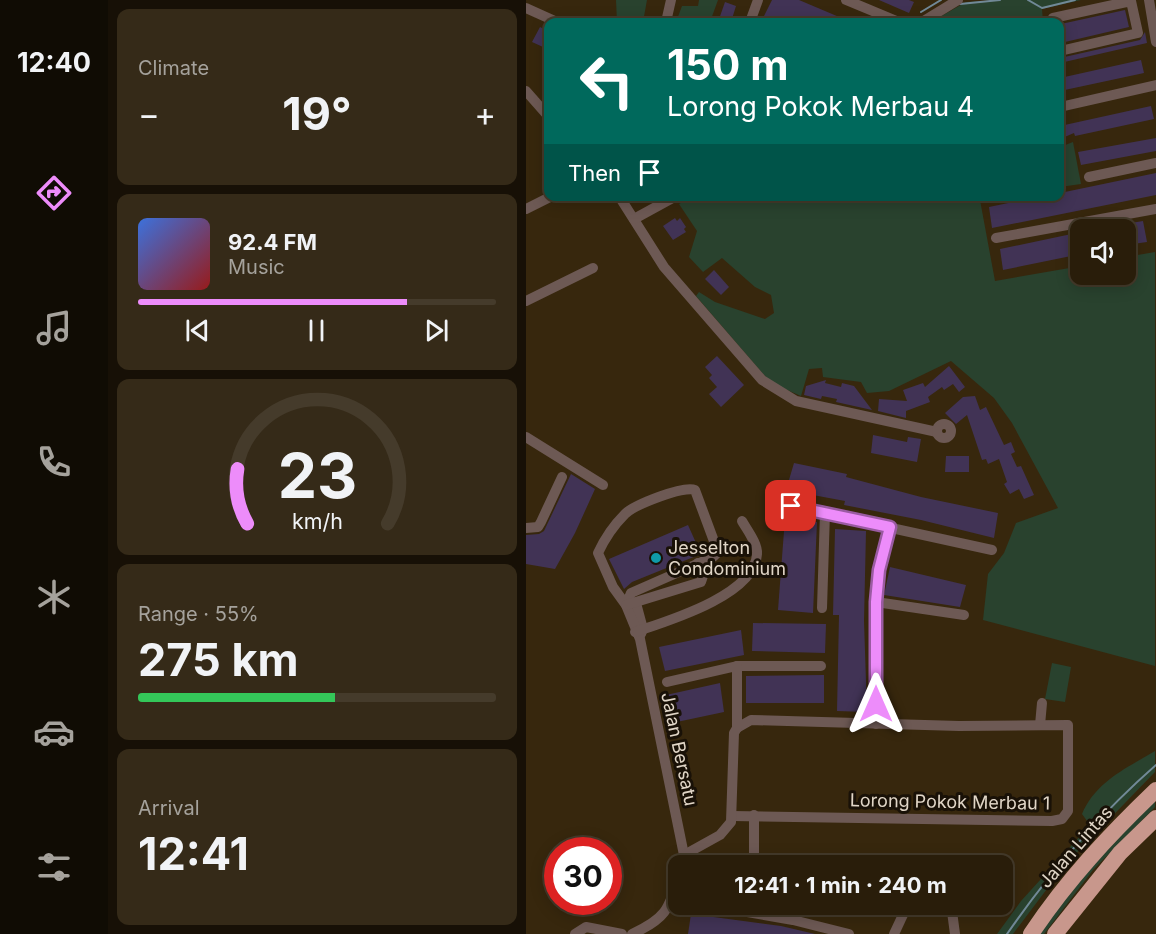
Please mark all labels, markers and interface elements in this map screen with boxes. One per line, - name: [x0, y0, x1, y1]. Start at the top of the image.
- text: 150 m: [667, 39, 789, 90]
- icon: left: [568, 42, 646, 120]
- text: 12:40: [17, 46, 91, 79]
- text: Climate: [138, 56, 209, 80]
- text: 19°: [282, 86, 352, 141]
- text: Lorong Pokok Merbau 4: [667, 90, 974, 123]
- text: −: [138, 94, 160, 134]
- text: +: [474, 94, 496, 134]
- icon: arrive: [633, 156, 666, 189]
- text: Then: [568, 160, 621, 186]
- icon: directions: [33, 172, 75, 214]
- map controls: [1070, 219, 1136, 285]
- button: sound: [1070, 219, 1136, 285]
- text: 92.4 FM: [228, 229, 317, 255]
- text: Music: [228, 255, 285, 279]
- icon: music: [33, 307, 75, 349]
- icon: previous: [181, 314, 214, 347]
- icon: pause: [300, 314, 333, 347]
- icon: next: [420, 314, 453, 347]
- text: 23: [277, 438, 357, 513]
- icon: phone: [33, 441, 75, 483]
- pin: [765, 480, 816, 531]
- icon: arrive: [774, 489, 807, 522]
- text: km/h: [292, 508, 342, 534]
- place label: Jesselton Condominium: [668, 537, 786, 579]
- marker: Jesselton Condominium: [649, 551, 663, 565]
- icon: climate: [33, 576, 75, 618]
- text: Range · 55%: [138, 602, 259, 626]
- text: 275 km: [138, 632, 299, 687]
- position arrow: [844, 672, 908, 736]
- street label: Jalan Bersatu: [657, 690, 702, 808]
- icon: car: [33, 711, 75, 753]
- street label: Lorong Pokok Merbau 1: [850, 789, 1050, 814]
- text: Arrival: [138, 796, 200, 820]
- street label: Jalan Lintas: [1034, 802, 1117, 892]
- text: 12:41: [138, 826, 249, 881]
- speed limit sign: 30: [544, 837, 622, 915]
- icon: filters: [33, 846, 75, 888]
- text: 12:41 · 1 min · 240 m: [734, 872, 947, 898]

